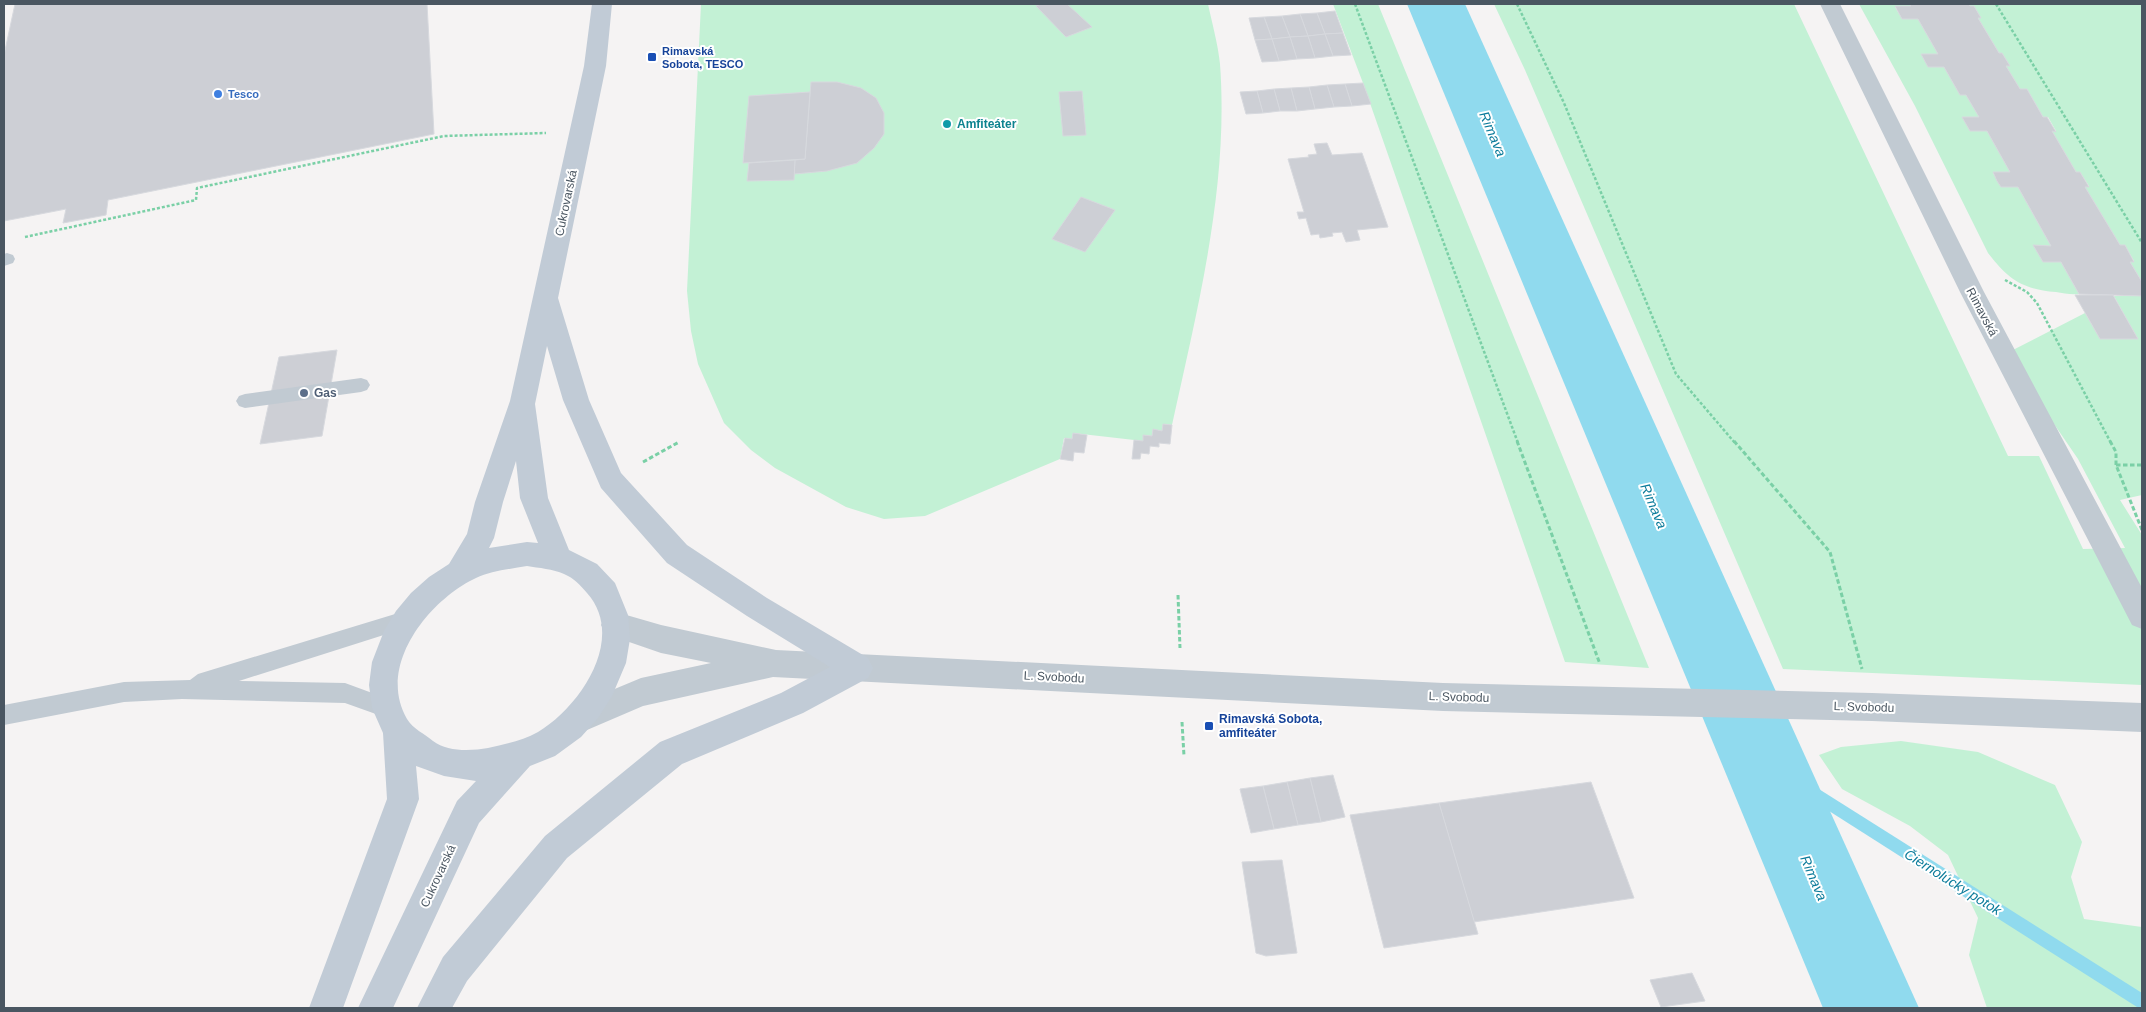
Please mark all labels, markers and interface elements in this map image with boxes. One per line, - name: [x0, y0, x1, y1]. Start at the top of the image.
- place label: Rimavská Sobota, TESCO: [662, 45, 744, 70]
- marker: Rimavská Sobota, TESCO: [646, 51, 658, 63]
- marker: Tesco: [212, 88, 224, 100]
- place label: Tesco: [228, 88, 259, 100]
- water label: Rimava: [1476, 109, 1510, 159]
- place label: Amfiteáter: [957, 117, 1017, 131]
- marker: Amfiteáter: [941, 118, 953, 130]
- street label: Cukrovarská: [552, 168, 580, 237]
- street label: Rimavská: [1963, 285, 2001, 339]
- place label: Gas: [314, 386, 337, 400]
- marker: Gas: [298, 387, 310, 399]
- water label: Rimava: [1637, 481, 1671, 531]
- street label: L. Svobodu: [1023, 668, 1085, 686]
- street label: L. Svobodu: [1428, 689, 1490, 705]
- street label: L. Svobodu: [1833, 699, 1895, 715]
- place label: Rimavská Sobota, amfiteáter: [1219, 712, 1322, 740]
- marker: Rimavská Sobota, amfiteáter: [1203, 720, 1215, 732]
- street label: Cukrovarská: [417, 842, 459, 909]
- water label: Čiernolúcky potok: [1902, 846, 2005, 919]
- water label: Rimava: [1797, 853, 1831, 903]

